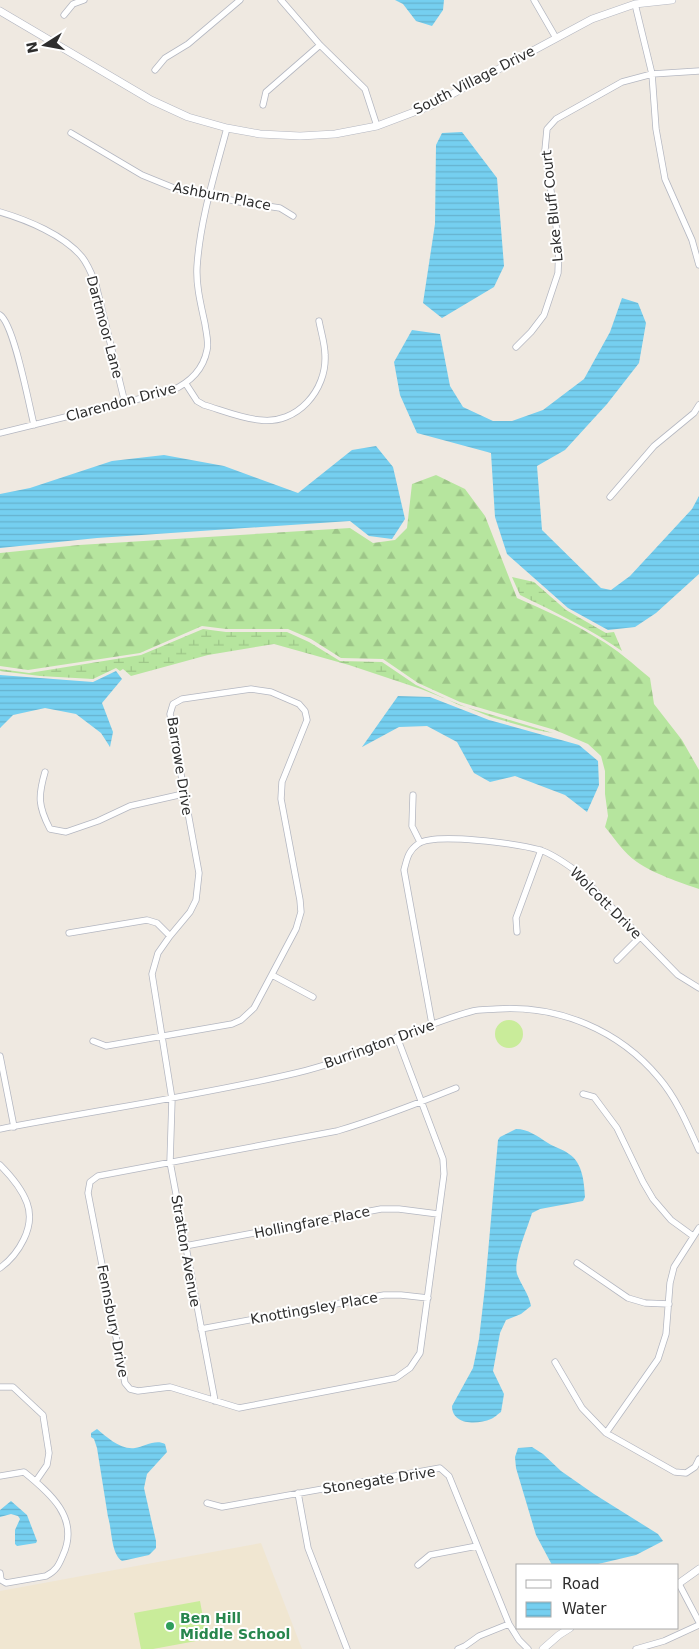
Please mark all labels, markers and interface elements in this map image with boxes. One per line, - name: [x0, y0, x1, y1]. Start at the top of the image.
- north arrow: [20, 20, 70, 70]
- text: N: [23, 40, 41, 55]
- street label: South Village Drive: [411, 42, 537, 118]
- street label: Lake Bluff Court: [538, 149, 566, 263]
- street label: Ashburn Place: [172, 179, 272, 213]
- street label: Dartmoor Lane: [84, 274, 126, 380]
- street label: Clarendon Drive: [64, 380, 178, 424]
- street label: Barrowe Drive: [164, 716, 196, 816]
- street label: Wolcott Drive: [567, 864, 645, 942]
- street label: Burrington Drive: [322, 1017, 436, 1071]
- street label: Stratton Avenue: [168, 1194, 204, 1308]
- street label: Hollingfare Place: [253, 1203, 371, 1241]
- street label: Fennsbury Drive: [94, 1263, 132, 1379]
- street label: Knottingsley Place: [249, 1289, 379, 1327]
- street label: Stonegate Drive: [322, 1463, 436, 1497]
- legend: [516, 1564, 679, 1629]
- text: Road: [562, 1575, 600, 1593]
- text: Water: [562, 1600, 607, 1618]
- place label: Ben Hill Middle School: [180, 1610, 290, 1642]
- marker: Ben Hill Middle School: [164, 1620, 176, 1632]

